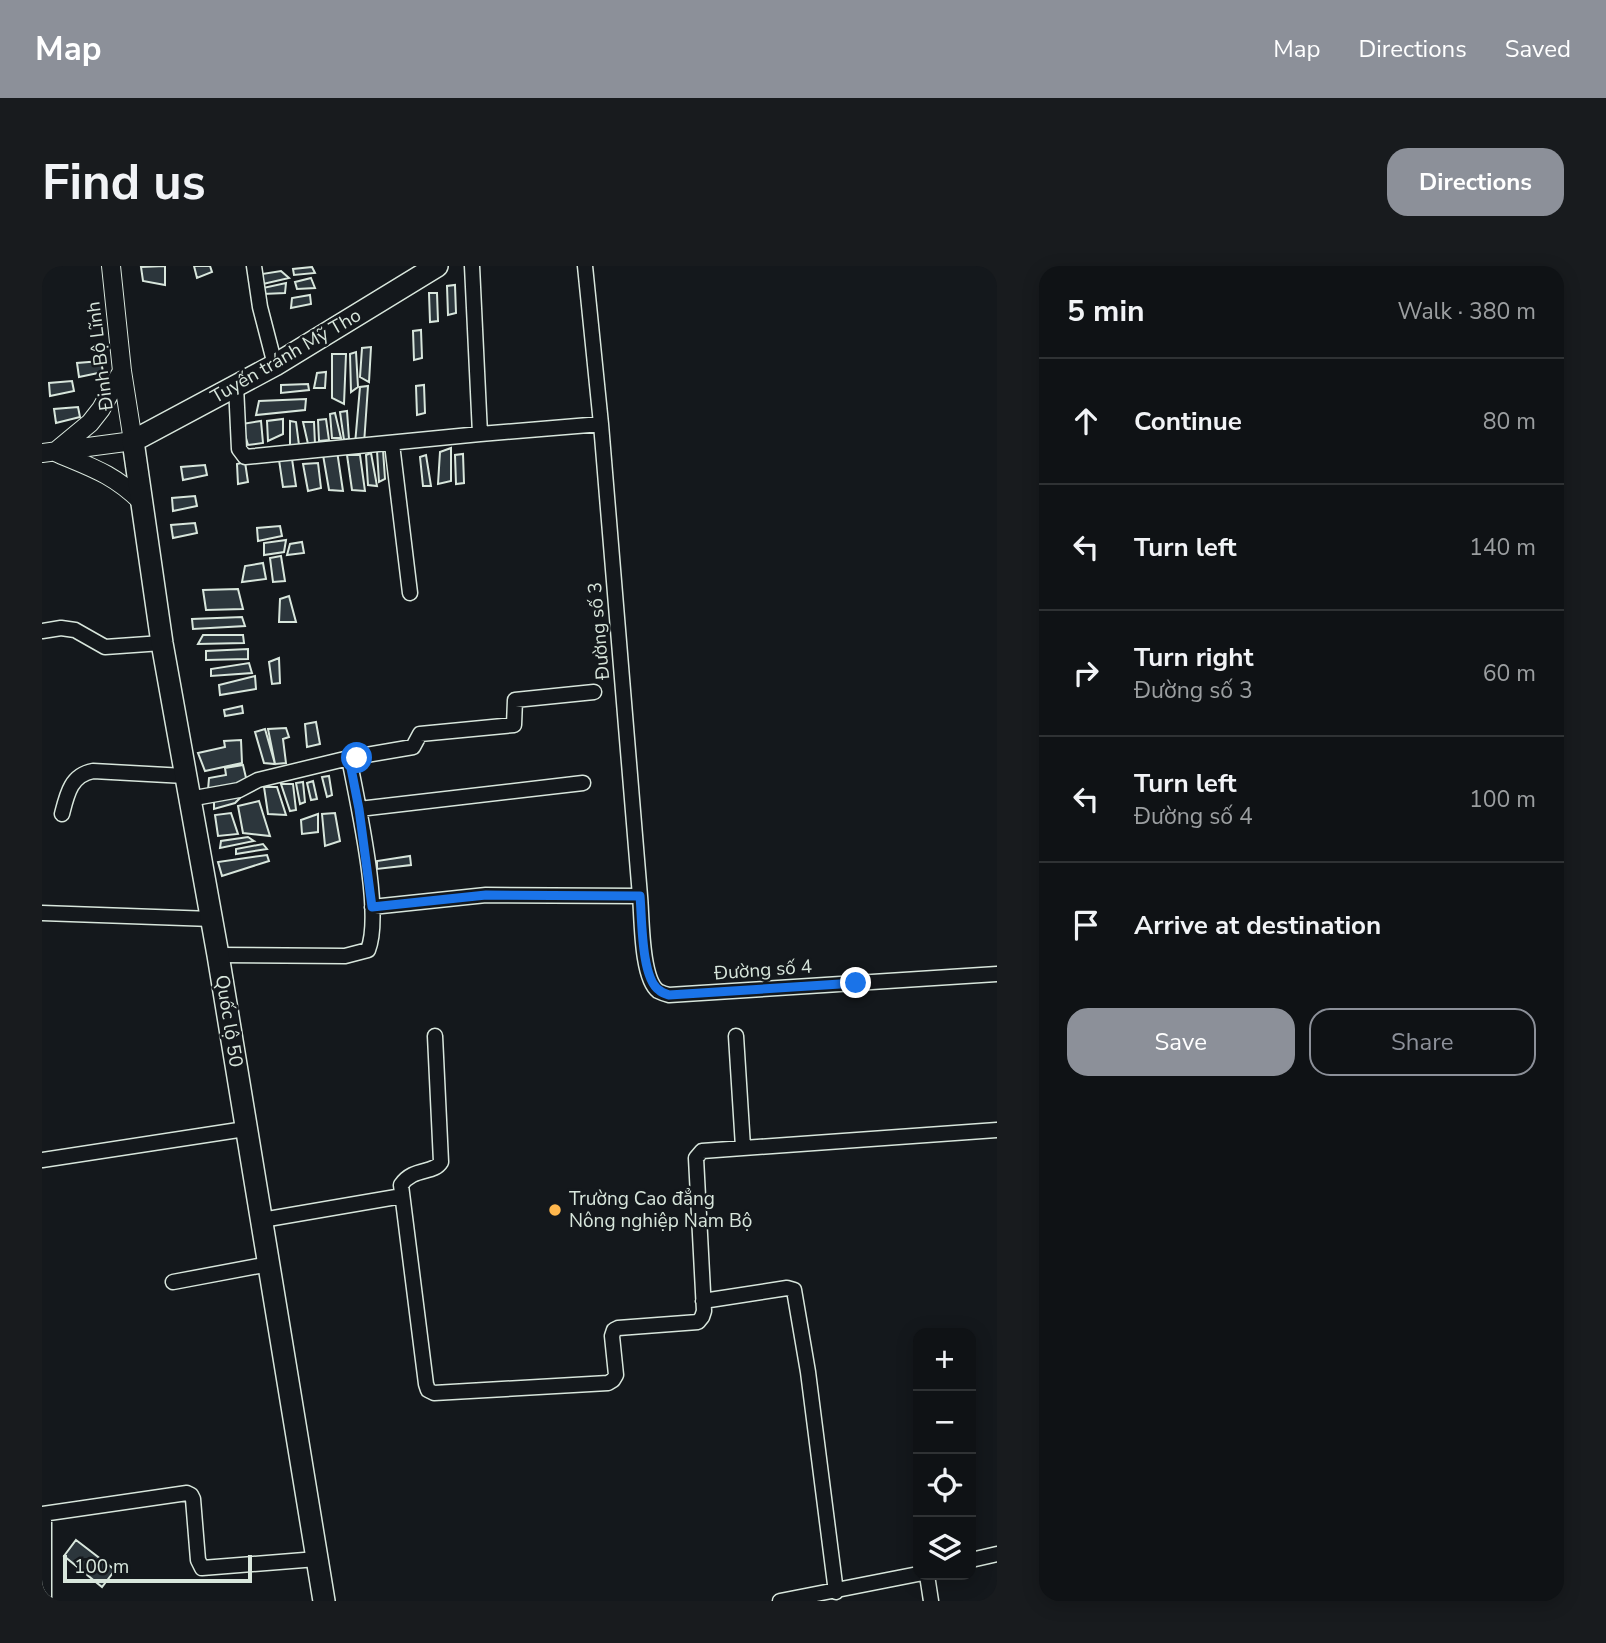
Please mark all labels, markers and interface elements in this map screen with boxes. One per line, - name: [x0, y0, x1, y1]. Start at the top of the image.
- text: Map: [35, 27, 102, 72]
- text: Map: [1273, 33, 1320, 65]
- text: Directions: [1358, 33, 1467, 65]
- text: Saved: [1505, 33, 1571, 65]
- button: Directions: [1387, 148, 1564, 216]
- text: Find us: [42, 149, 206, 216]
- text: 5 min: [1067, 291, 1145, 332]
- text: Walk · 380 m: [1397, 296, 1536, 327]
- street label: Đinh Bộ Lĩnh: [80, 300, 120, 413]
- street label: Tuyến tránh Mỹ Tho: [206, 302, 366, 410]
- icon: ahead: [1067, 402, 1105, 440]
- text: Continue: [1134, 404, 1242, 439]
- text: 80 m: [1483, 406, 1536, 437]
- icon: left: [1067, 528, 1105, 566]
- text: Turn left: [1134, 530, 1237, 565]
- text: 140 m: [1469, 532, 1536, 563]
- street label: Đường số 3: [582, 581, 616, 682]
- text: Turn right: [1134, 640, 1253, 675]
- icon: right: [1067, 654, 1105, 692]
- text: 60 m: [1483, 658, 1536, 689]
- text: Đường số 3: [1134, 675, 1253, 706]
- route start: [341, 742, 372, 773]
- text: Turn left: [1134, 766, 1237, 801]
- icon: left: [1067, 780, 1105, 818]
- text: 100 m: [1469, 784, 1536, 815]
- text: Đường số 4: [1134, 801, 1253, 832]
- icon: arrive: [1067, 906, 1105, 944]
- text: Arrive at destination: [1134, 908, 1381, 943]
- street label: Đường số 4: [712, 954, 813, 986]
- route end: [840, 967, 871, 998]
- street label: Quốc lộ 50: [209, 973, 249, 1069]
- button: Save: [1067, 1008, 1295, 1076]
- button: Share: [1309, 1008, 1536, 1076]
- place label: Trường Cao đẳng Nông nghiệp Nam Bộ: [569, 1186, 752, 1234]
- marker: Trường Cao đẳng Nông nghiệp Nam Bộ: [547, 1202, 563, 1218]
- map controls: [913, 1328, 976, 1580]
- button: +: [913, 1328, 976, 1391]
- button: −: [913, 1391, 976, 1454]
- button: locate: [913, 1454, 976, 1517]
- button: layers: [913, 1517, 976, 1580]
- scale bar: [63, 1552, 252, 1584]
- text: 100 m: [74, 1554, 129, 1580]

